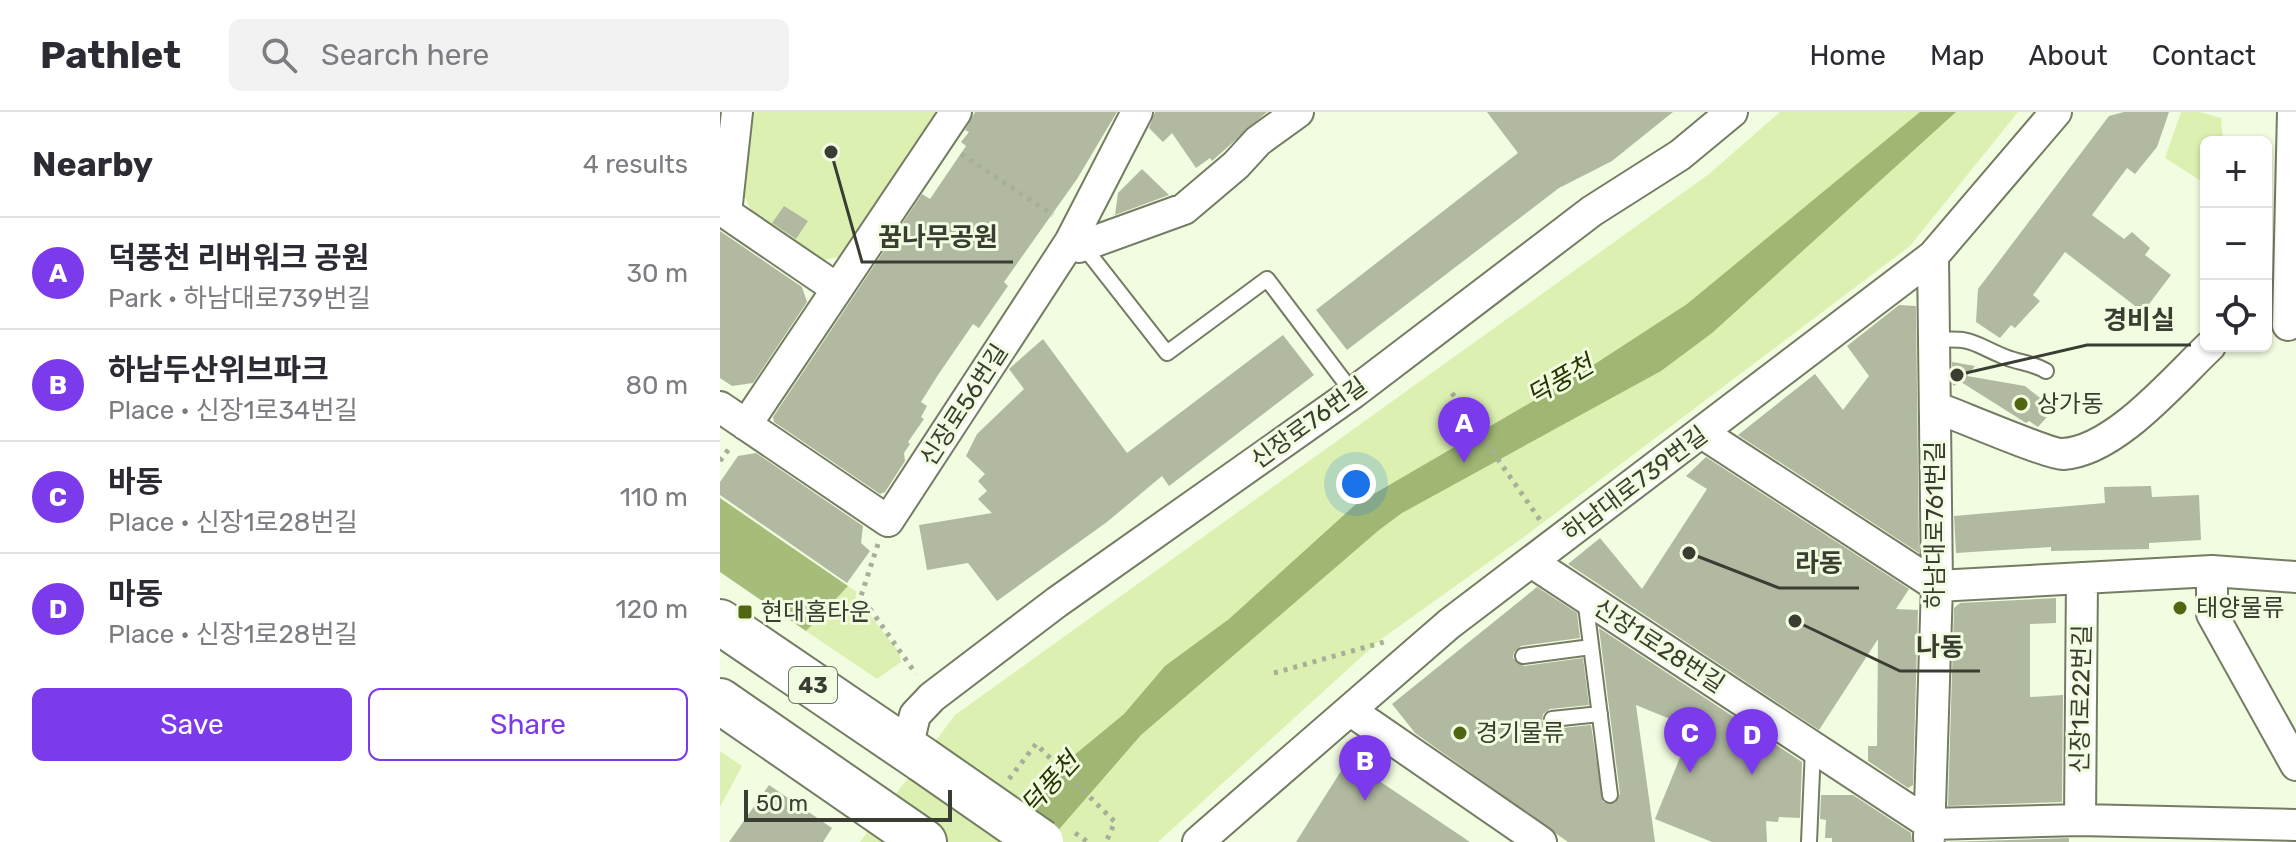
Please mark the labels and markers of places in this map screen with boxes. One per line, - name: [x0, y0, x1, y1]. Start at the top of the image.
- callout: 꿈나무공원: [862, 212, 1013, 262]
- callout: 경비실: [2087, 295, 2191, 345]
- place label: 상가동: [2037, 390, 2103, 418]
- marker: 상가동: [2012, 395, 2030, 413]
- pin: A: [1438, 397, 1490, 463]
- callout: 라동: [1779, 538, 1859, 588]
- place label: 태양물류: [2196, 594, 2284, 622]
- place label: 현대홈타운: [761, 598, 871, 626]
- marker: 태양물류: [2171, 599, 2189, 617]
- marker: 현대홈타운: [736, 603, 754, 621]
- callout: 나동: [1900, 621, 1980, 671]
- pin: C: [1664, 707, 1716, 773]
- pin: D: [1726, 709, 1778, 775]
- place label: 경기물류: [1476, 719, 1564, 747]
- marker: 경기물류: [1451, 724, 1469, 742]
- pin: B: [1339, 735, 1391, 801]

